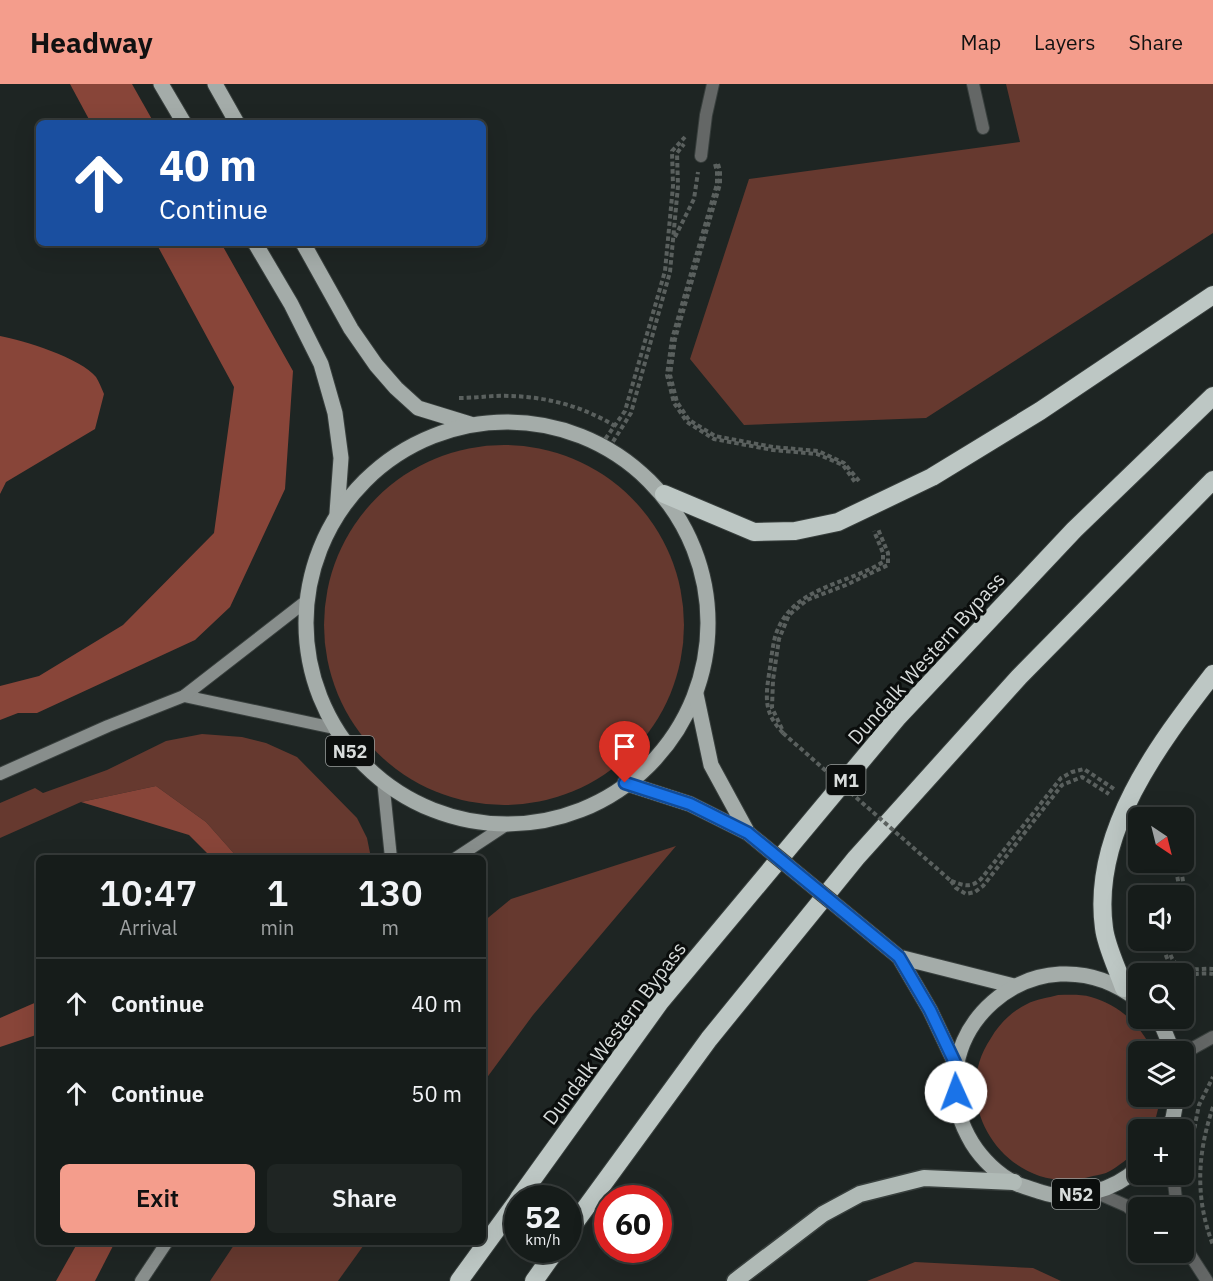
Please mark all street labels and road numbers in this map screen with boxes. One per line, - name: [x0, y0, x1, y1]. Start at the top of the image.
- street label: Dundalk Western Bypass: [841, 566, 1011, 750]
- road number: N52: [326, 736, 374, 766]
- road number: M1: [826, 765, 866, 795]
- street label: Dundalk Western Bypass: [536, 936, 692, 1130]
- road number: N52: [1052, 1179, 1100, 1209]

